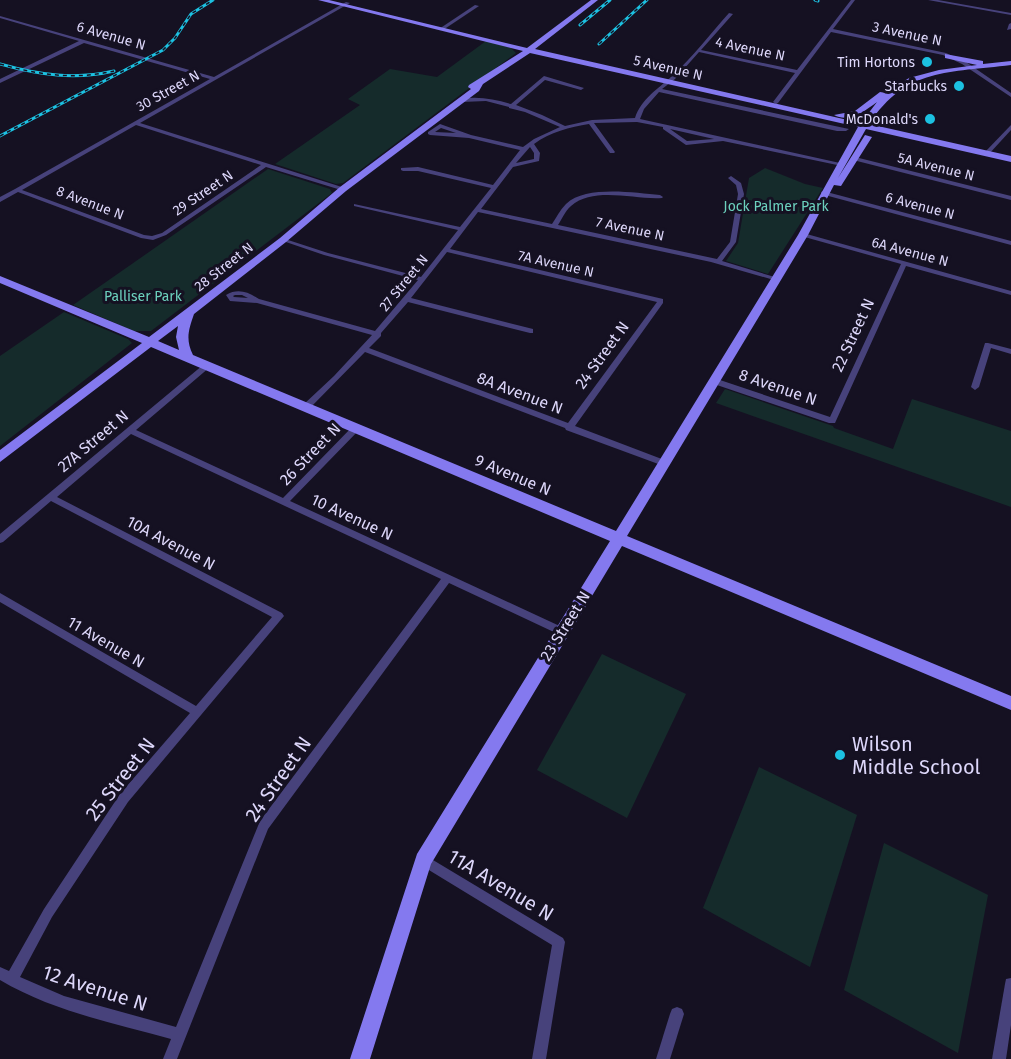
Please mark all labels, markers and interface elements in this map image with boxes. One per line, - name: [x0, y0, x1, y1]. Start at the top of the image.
- street label: 6 Avenue N: [75, 18, 147, 54]
- street label: 3 Avenue N: [871, 18, 943, 50]
- street label: 4 Avenue N: [714, 33, 786, 65]
- street label: 5 Avenue N: [632, 52, 704, 84]
- place label: Tim Hortons: [837, 54, 915, 71]
- marker: Tim Hortons: [920, 55, 934, 69]
- street label: 30 Street N: [133, 67, 203, 115]
- place label: Starbucks: [885, 78, 947, 95]
- marker: Starbucks: [952, 79, 966, 93]
- place label: McDonald's: [846, 111, 918, 128]
- marker: McDonald's: [923, 112, 937, 126]
- street label: 5A Avenue N: [896, 149, 976, 185]
- street label: 29 Street N: [170, 167, 236, 219]
- street label: 8 Avenue N: [54, 182, 126, 224]
- street label: 6 Avenue N: [884, 189, 956, 223]
- park label: Jock Palmer Park: [723, 198, 829, 215]
- street label: 7 Avenue N: [594, 213, 666, 245]
- street label: 6A Avenue N: [870, 234, 950, 270]
- street label: 28 Street N: [191, 239, 257, 295]
- street label: 7A Avenue N: [516, 247, 596, 281]
- street label: 27 Street N: [376, 251, 432, 315]
- park label: Palliser Park: [104, 288, 183, 305]
- street label: 22 Street N: [828, 295, 878, 375]
- street label: 24 Street N: [571, 318, 633, 392]
- street label: 8 Avenue N: [736, 365, 820, 409]
- street label: 8A Avenue N: [474, 368, 566, 418]
- street label: 27A Street N: [54, 406, 132, 476]
- street label: 26 Street N: [276, 419, 344, 489]
- street label: 9 Avenue N: [472, 450, 554, 500]
- street label: 10 Avenue N: [308, 490, 396, 544]
- street label: 10A Avenue N: [123, 512, 219, 574]
- street label: 23 Street N: [536, 588, 594, 664]
- street label: 11 Avenue N: [64, 612, 148, 672]
- street label: 24 Street N: [240, 732, 316, 826]
- place label: Wilson Middle School: [852, 732, 981, 779]
- street label: 25 Street N: [80, 733, 160, 825]
- marker: Wilson Middle School: [833, 748, 847, 762]
- street label: 11A Avenue N: [444, 844, 558, 926]
- street label: 12 Avenue N: [39, 960, 151, 1016]

